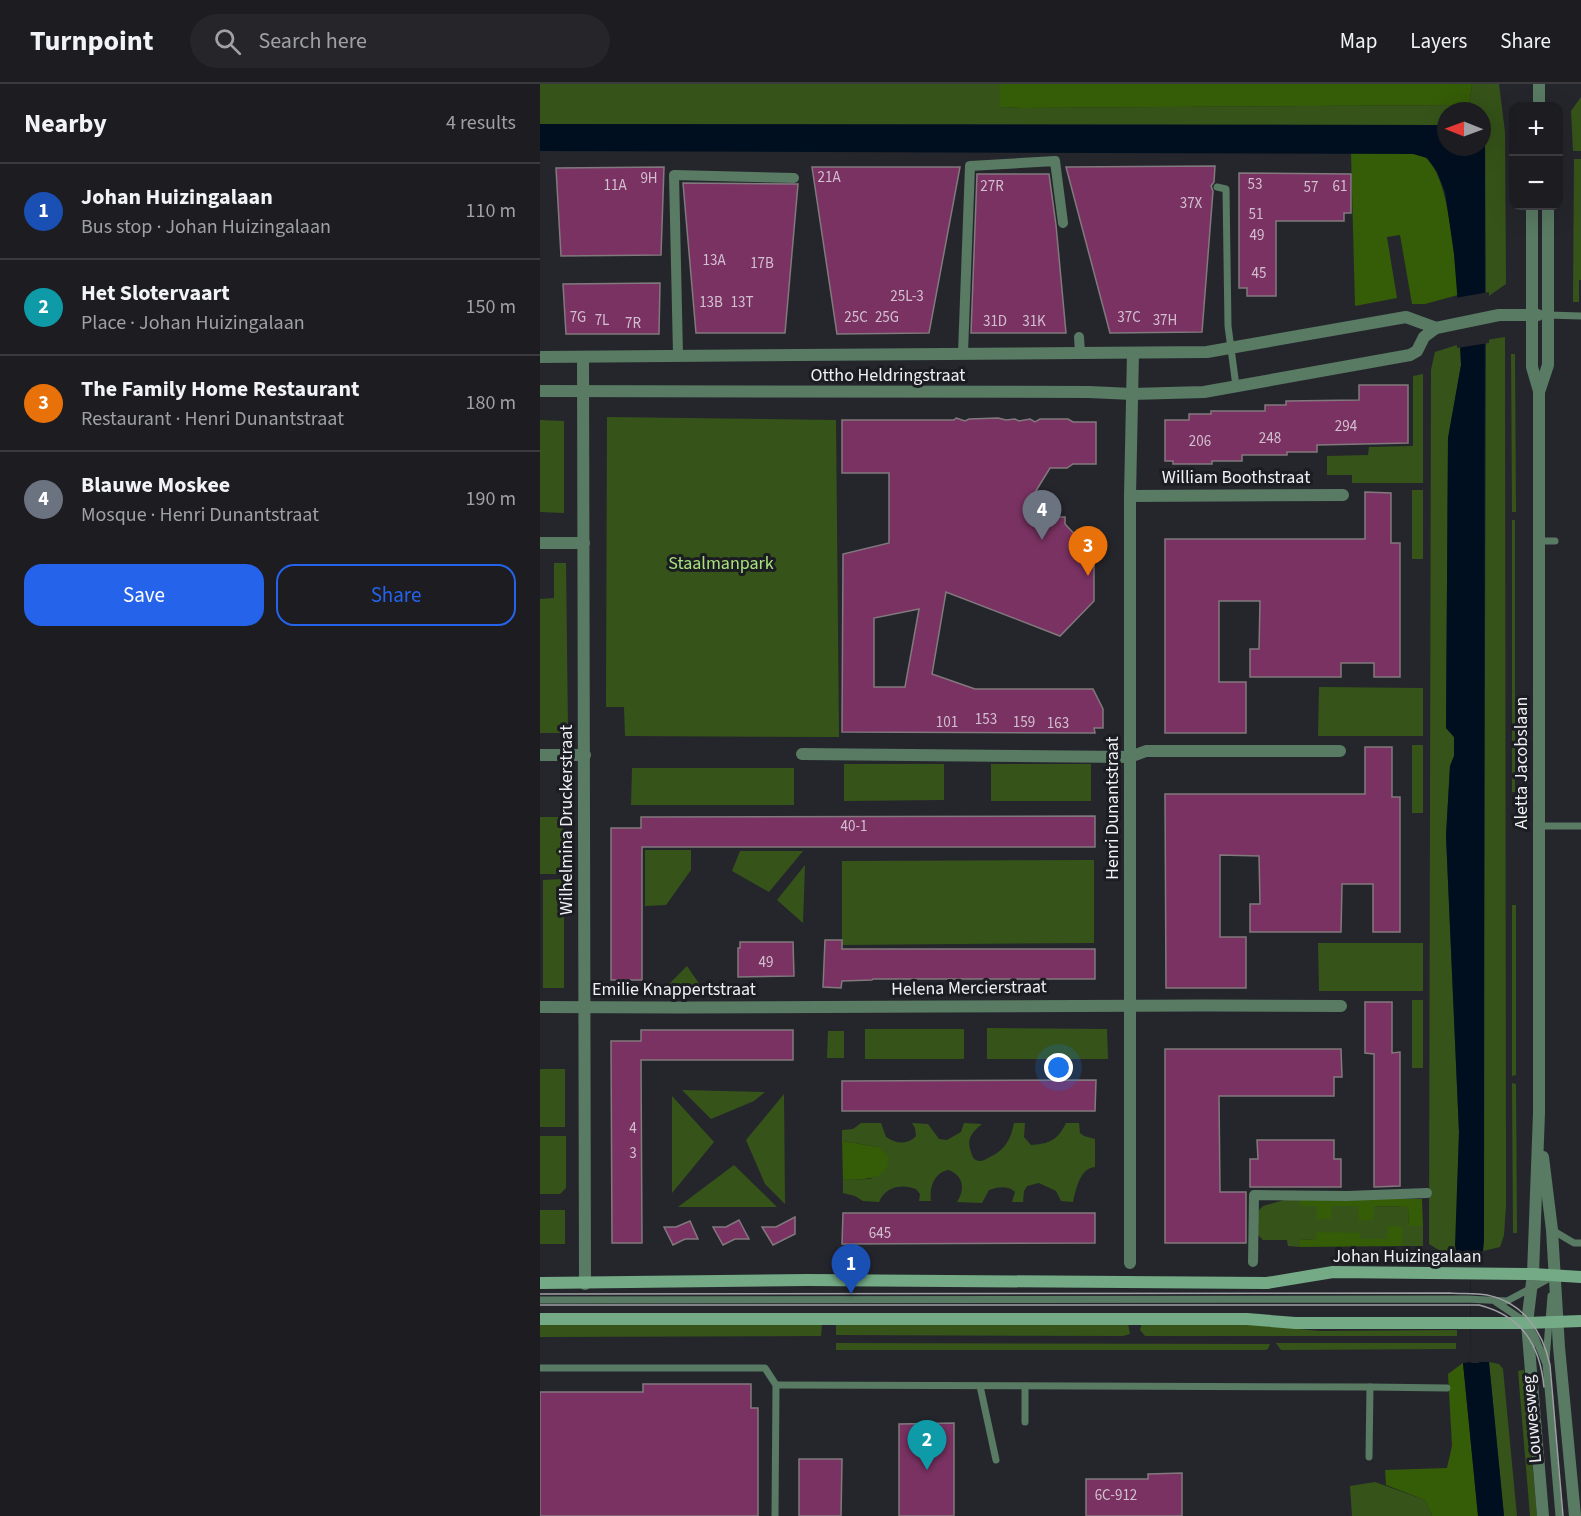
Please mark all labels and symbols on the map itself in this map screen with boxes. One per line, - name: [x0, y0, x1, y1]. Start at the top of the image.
- north arrow: [1437, 102, 1491, 156]
- house number: 21A: [817, 167, 841, 188]
- house number: 9H: [640, 168, 658, 189]
- house number: 53: [1248, 174, 1262, 195]
- house number: 11A: [603, 175, 627, 196]
- house number: 27R: [980, 176, 1004, 197]
- house number: 61: [1333, 176, 1347, 197]
- house number: 57: [1304, 177, 1318, 198]
- house number: 37X: [1180, 193, 1203, 214]
- house number: 51: [1249, 204, 1263, 225]
- house number: 49: [1250, 225, 1264, 246]
- house number: 13A: [702, 250, 726, 271]
- house number: 17B: [750, 253, 774, 274]
- house number: 45: [1252, 263, 1266, 284]
- house number: 25L-3: [890, 286, 924, 307]
- house number: 13B: [699, 292, 723, 313]
- house number: 13T: [731, 292, 753, 313]
- house number: 7G: [570, 307, 586, 328]
- house number: 25C: [844, 307, 868, 328]
- house number: 25G: [875, 307, 899, 328]
- house number: 37C: [1117, 307, 1141, 328]
- house number: 7L: [595, 310, 609, 331]
- house number: 37H: [1153, 310, 1177, 331]
- house number: 31D: [983, 311, 1007, 332]
- house number: 31K: [1022, 311, 1046, 332]
- house number: 7R: [625, 313, 641, 334]
- street label: Ottho Heldringstraat: [811, 363, 965, 388]
- house number: 294: [1335, 416, 1358, 437]
- house number: 248: [1259, 428, 1281, 449]
- house number: 206: [1189, 431, 1211, 452]
- street label: William Boothstraat: [1162, 465, 1310, 490]
- pin: 4: [1022, 490, 1062, 540]
- pin: 3: [1068, 526, 1108, 576]
- park label: Staalmanpark: [668, 551, 774, 576]
- street label: Aletta Jacobslaan: [1509, 697, 1534, 829]
- house number: 153: [975, 709, 997, 730]
- house number: 101: [936, 712, 958, 733]
- house number: 159: [1013, 712, 1035, 733]
- house number: 163: [1047, 713, 1069, 734]
- street label: Wilhelmina Druckerstraat: [554, 725, 579, 915]
- street label: Henri Dunantstraat: [1100, 736, 1125, 880]
- house number: 40-1: [840, 816, 868, 837]
- house number: 49: [759, 952, 773, 973]
- street label: Helena Mercierstraat: [891, 974, 1047, 1002]
- street label: Emilie Knappertstraat: [592, 977, 756, 1002]
- your location: [1044, 1053, 1073, 1082]
- house number: 4: [629, 1118, 637, 1139]
- house number: 3: [629, 1143, 637, 1164]
- house number: 645: [869, 1223, 891, 1244]
- pin: 1: [832, 1244, 870, 1294]
- street label: Johan Huizingalaan: [1333, 1244, 1482, 1269]
- street label: Louwesweg: [1516, 1374, 1548, 1464]
- pin: 2: [908, 1420, 946, 1470]
- house number: 6C-912: [1095, 1485, 1137, 1506]

